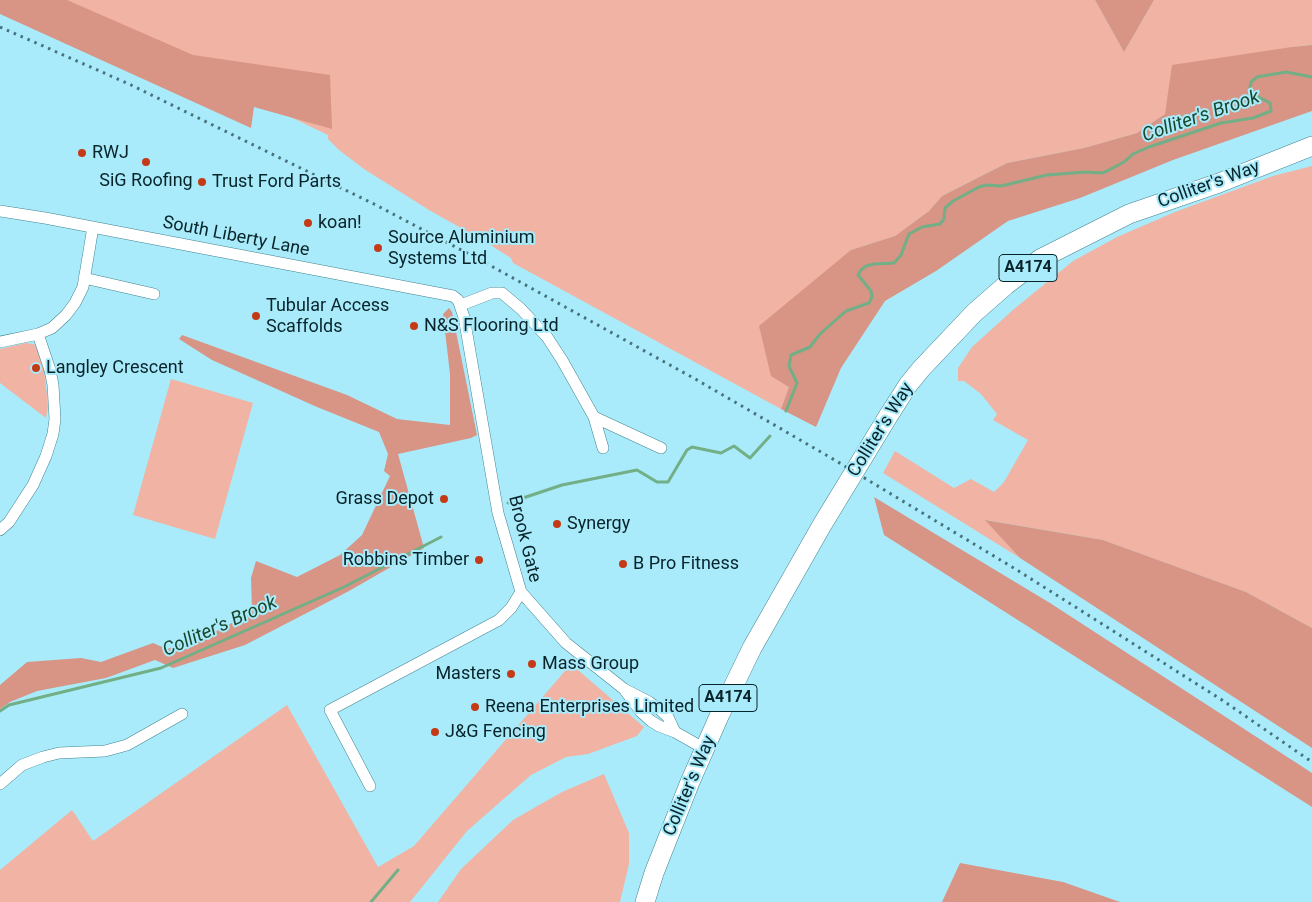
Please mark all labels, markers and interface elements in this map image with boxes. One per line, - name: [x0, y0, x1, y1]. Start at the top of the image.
- water label: Colliter's Brook: [1139, 86, 1263, 148]
- place label: RWJ: [92, 142, 129, 164]
- marker: RWJ: [76, 147, 88, 159]
- marker: SiG Roofing: [140, 156, 152, 168]
- street label: Colliter's Way: [1155, 157, 1263, 213]
- place label: SiG Roofing: [99, 170, 193, 192]
- place label: Trust Ford Parts: [212, 171, 341, 193]
- marker: Trust Ford Parts: [196, 176, 208, 188]
- street label: South Liberty Lane: [161, 212, 311, 262]
- place label: koan!: [318, 212, 362, 234]
- marker: koan!: [302, 217, 314, 229]
- place label: Source Aluminium Systems Ltd: [388, 227, 534, 270]
- marker: Source Aluminium Systems Ltd: [372, 242, 384, 254]
- road number: A4174: [999, 254, 1057, 282]
- place label: Tubular Access Scaffolds: [266, 295, 389, 338]
- marker: Tubular Access Scaffolds: [250, 310, 262, 322]
- place label: N&S Flooring Ltd: [424, 315, 559, 337]
- marker: N&S Flooring Ltd: [408, 320, 420, 332]
- place label: Langley Crescent: [46, 357, 184, 379]
- marker: Langley Crescent: [30, 362, 42, 374]
- street label: Colliter's Way: [844, 379, 918, 481]
- place label: Grass Depot: [336, 488, 434, 510]
- marker: Grass Depot: [438, 493, 450, 505]
- street label: Brook Gate: [503, 493, 545, 585]
- place label: Synergy: [567, 513, 630, 535]
- marker: Synergy: [551, 518, 563, 530]
- place label: Robbins Timber: [343, 549, 469, 571]
- place label: B Pro Fitness: [633, 553, 739, 575]
- marker: Robbins Timber: [473, 554, 485, 566]
- marker: B Pro Fitness: [617, 558, 629, 570]
- water label: Colliter's Brook: [159, 592, 281, 662]
- place label: Mass Group: [542, 653, 639, 675]
- marker: Mass Group: [526, 658, 538, 670]
- place label: Masters: [435, 663, 501, 685]
- marker: Masters: [505, 668, 517, 680]
- road number: A4174: [699, 684, 757, 711]
- place label: Reena Enterprises Limited: [485, 696, 694, 718]
- marker: Reena Enterprises Limited: [469, 701, 481, 713]
- place label: J&G Fencing: [445, 721, 546, 743]
- marker: J&G Fencing: [429, 726, 441, 738]
- street label: Colliter's Way: [659, 733, 721, 839]

